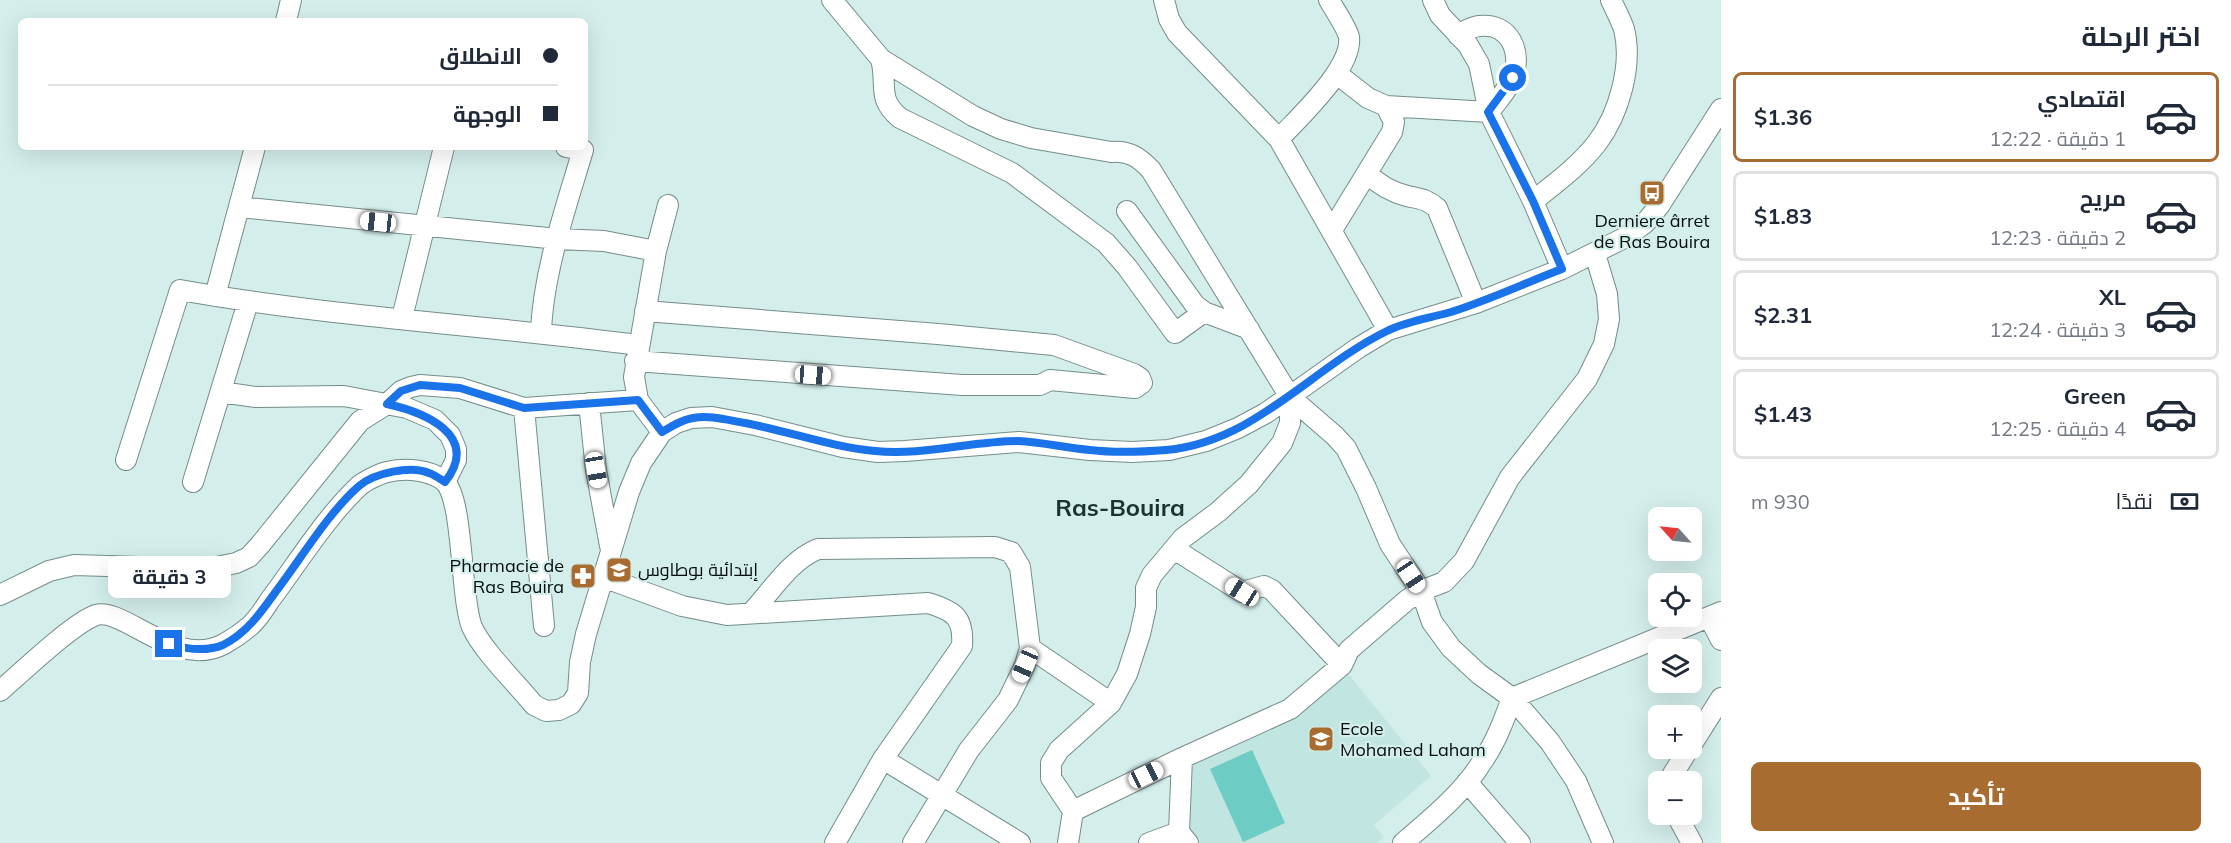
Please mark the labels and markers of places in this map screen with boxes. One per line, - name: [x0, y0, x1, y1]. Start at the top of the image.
- bus stop icon: Derniere ârret de Ras Bouira: [1637, 178, 1667, 208]
- place label: Derniere ârret de Ras Bouira: [1594, 209, 1710, 253]
- place label: Pharmacie de Ras Bouira: [450, 554, 564, 598]
- school or university icon: إبتدائية بوطاوس: [604, 555, 634, 585]
- place label: إبتدائية بوطاوس: [638, 558, 758, 581]
- pharmacy icon: Pharmacie de Ras Bouira: [568, 561, 598, 591]
- place label: Ecole Mohamed Laham: [1340, 717, 1486, 761]
- school or university icon: Ecole Mohamed Laham: [1306, 724, 1336, 754]

